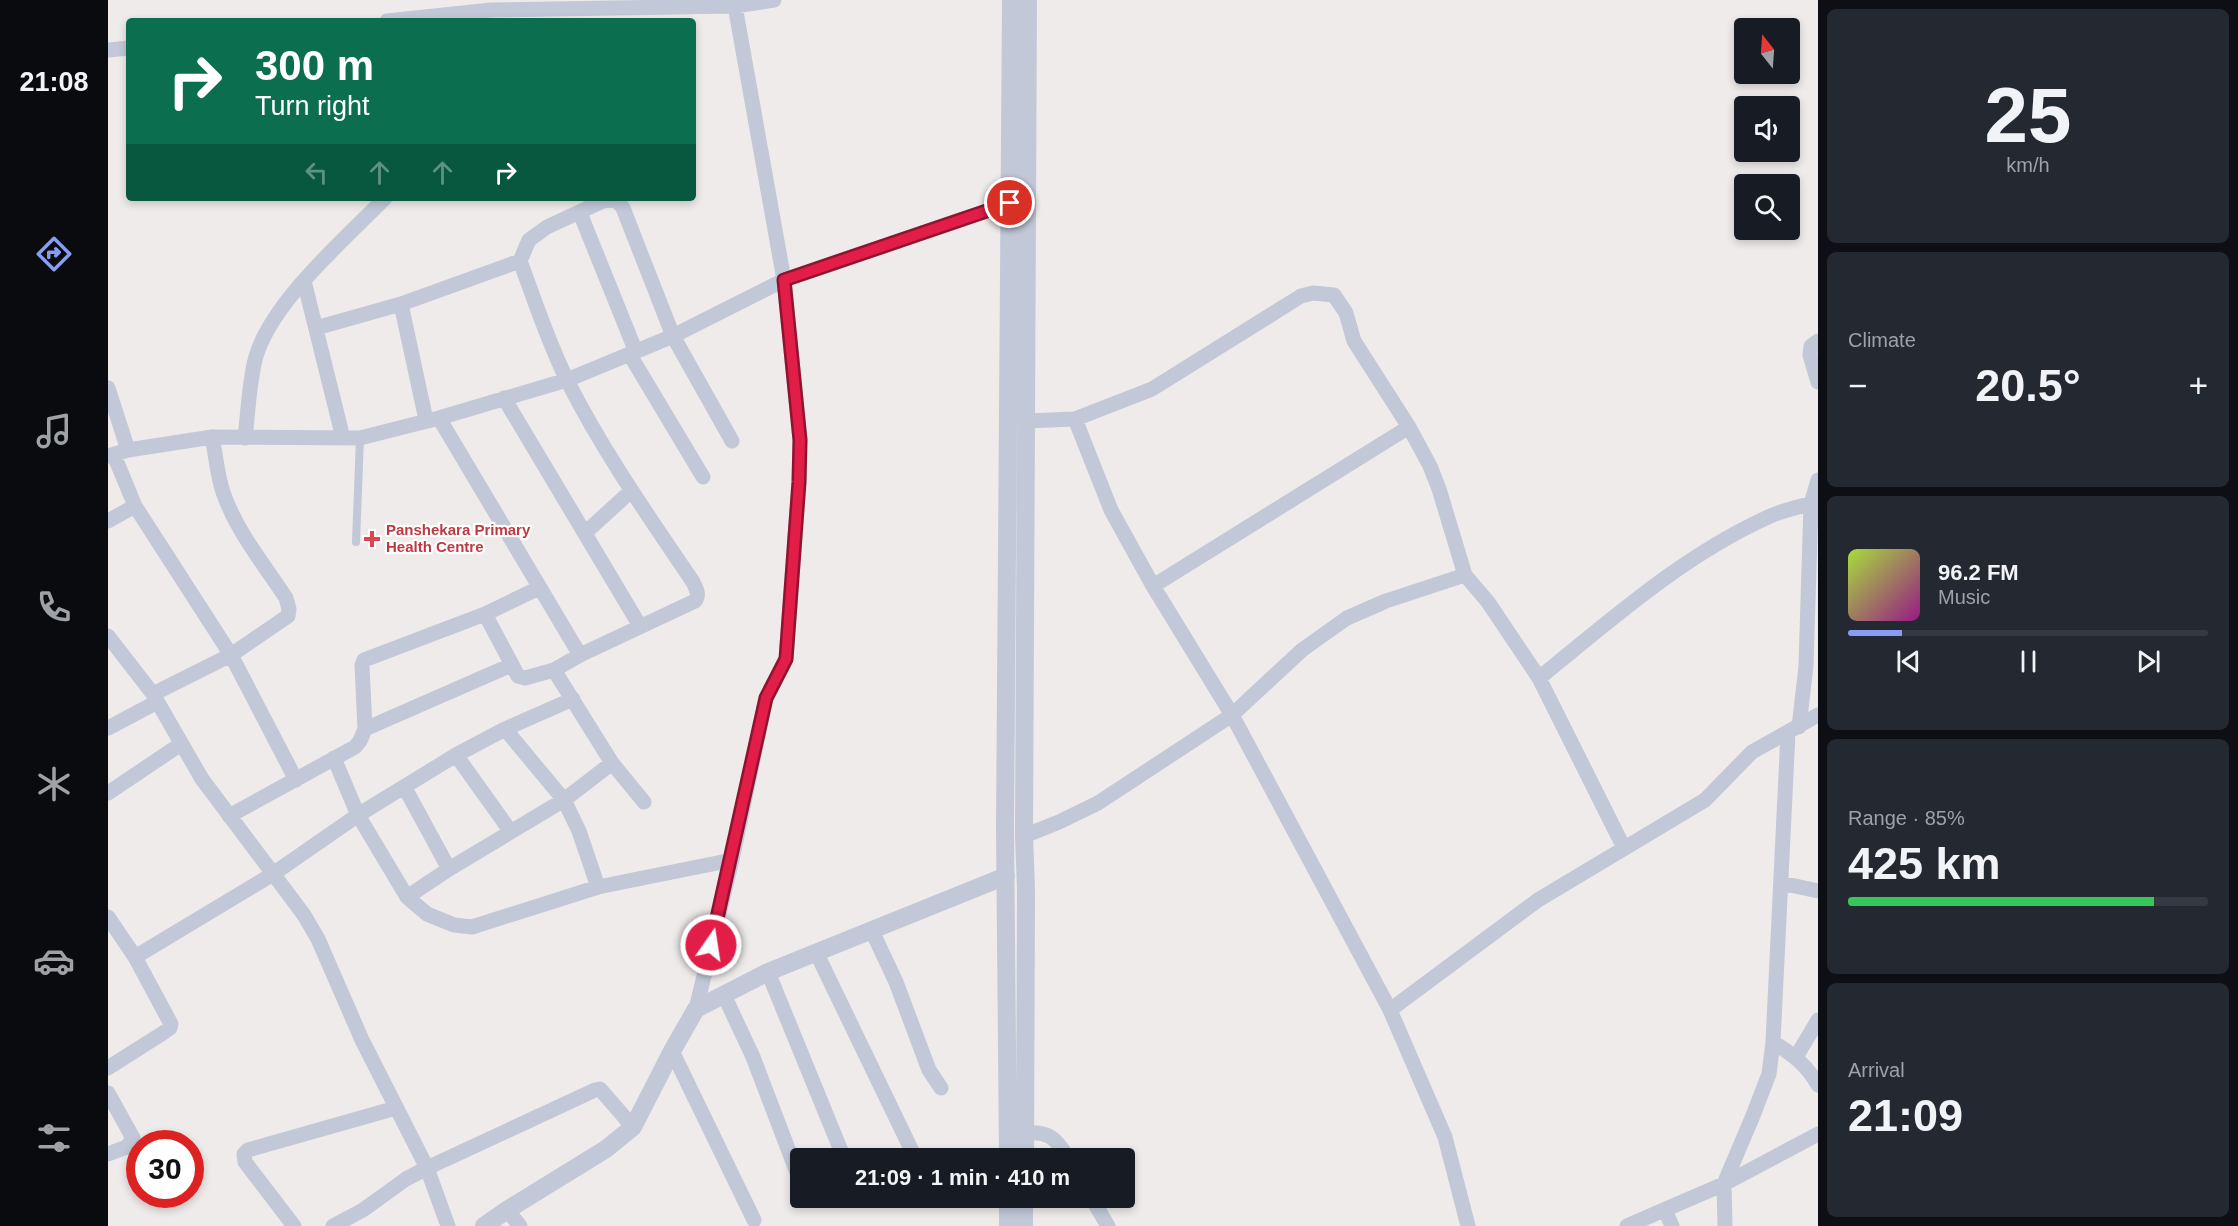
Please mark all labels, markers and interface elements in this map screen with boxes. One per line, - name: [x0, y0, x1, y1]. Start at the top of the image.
- north arrow: [1734, 18, 1800, 84]
- map controls: [1734, 18, 1800, 240]
- icon: right: [156, 42, 234, 120]
- text: 300 m: [255, 42, 374, 89]
- text: 21:08: [19, 67, 89, 97]
- text: 25: [1985, 71, 2071, 159]
- text: Turn right: [255, 91, 370, 121]
- button: sound: [1734, 96, 1800, 162]
- text: km/h: [2006, 154, 2050, 176]
- icon: left: [300, 156, 333, 189]
- icon: ahead: [363, 156, 396, 189]
- icon: ahead: [426, 156, 459, 189]
- icon: right: [489, 156, 522, 189]
- button: search: [1734, 174, 1800, 240]
- pin: [984, 177, 1035, 228]
- icon: arrive: [993, 186, 1026, 219]
- icon: directions: [33, 233, 75, 275]
- text: Climate: [1848, 329, 1916, 351]
- text: 20.5°: [1975, 360, 2081, 411]
- text: −: [1848, 367, 1867, 404]
- text: +: [2189, 367, 2208, 404]
- icon: music: [33, 410, 75, 452]
- place label: Panshekara Primary Health Centre: [386, 521, 531, 555]
- marker: Panshekara Primary Health Centre: [363, 530, 381, 548]
- text: 96.2 FM: [1938, 560, 2019, 585]
- icon: phone: [33, 586, 75, 628]
- text: Music: [1938, 586, 1990, 608]
- icon: previous: [1892, 645, 1925, 678]
- icon: pause: [2012, 645, 2045, 678]
- icon: next: [2132, 645, 2165, 678]
- icon: climate: [33, 763, 75, 805]
- text: Range · 85%: [1848, 807, 1965, 829]
- text: 425 km: [1848, 838, 2001, 889]
- position arrow: [679, 913, 743, 977]
- icon: car: [33, 940, 75, 982]
- text: Arrival: [1848, 1059, 1905, 1081]
- text: 21:09: [1848, 1090, 1963, 1141]
- icon: filters: [33, 1117, 75, 1159]
- speed limit sign: 30: [126, 1130, 204, 1208]
- text: 21:09 · 1 min · 410 m: [855, 1165, 1070, 1190]

